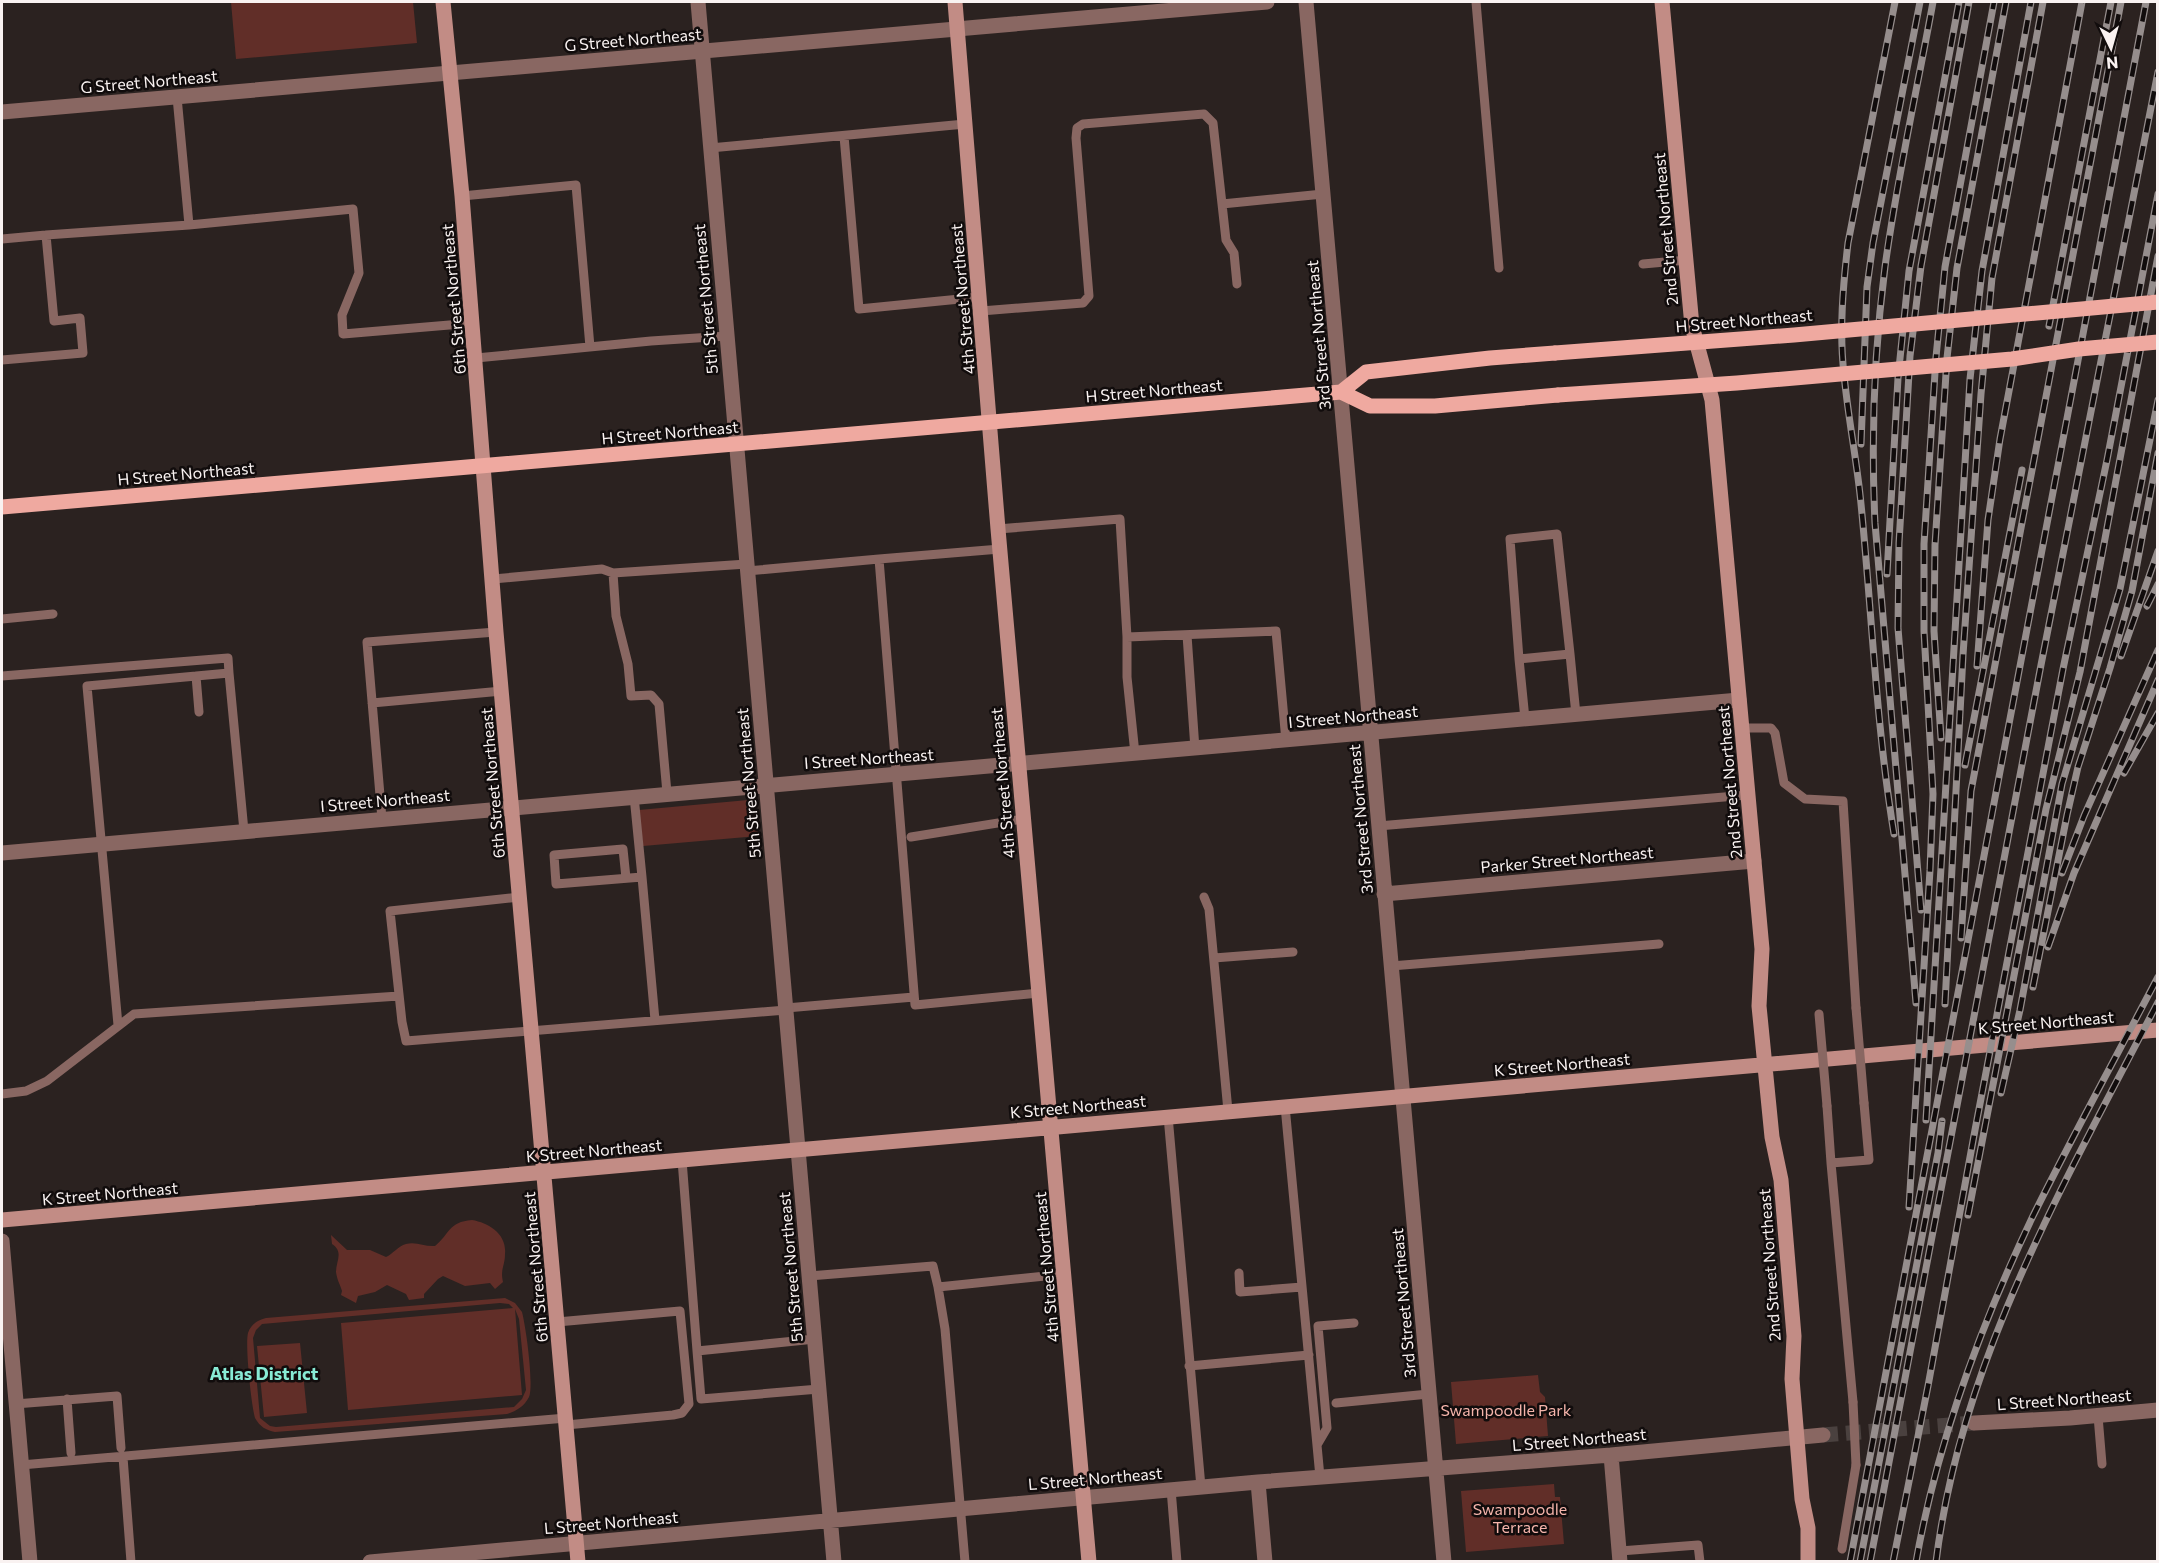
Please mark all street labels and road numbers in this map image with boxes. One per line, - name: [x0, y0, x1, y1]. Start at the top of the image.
- street label: G Street Northeast: [564, 24, 703, 54]
- street label: G Street Northeast: [80, 66, 219, 96]
- street label: 2nd Street Northeast: [1649, 152, 1681, 306]
- street label: 6th Street Northeast: [437, 222, 469, 375]
- street label: 5th Street Northeast: [689, 223, 721, 375]
- street label: 4th Street Northeast: [946, 223, 978, 375]
- street label: 3rd Street Northeast: [1302, 259, 1334, 411]
- street label: H Street Northeast: [1675, 304, 1814, 335]
- street label: H Street Northeast: [1085, 374, 1224, 405]
- street label: H Street Northeast: [601, 416, 740, 447]
- street label: H Street Northeast: [117, 457, 256, 488]
- street label: I Street Northeast: [1287, 701, 1419, 731]
- street label: 2nd Street Northeast: [1713, 705, 1745, 859]
- street label: 6th Street Northeast: [476, 706, 508, 859]
- street label: 5th Street Northeast: [732, 707, 764, 859]
- street label: 4th Street Northeast: [986, 707, 1018, 859]
- street label: 3rd Street Northeast: [1344, 743, 1376, 895]
- street label: I Street Northeast: [803, 744, 935, 772]
- street label: I Street Northeast: [319, 785, 451, 815]
- street label: Parker Street Northeast: [1480, 842, 1655, 876]
- street label: K Street Northeast: [1977, 1007, 2115, 1037]
- street label: K Street Northeast: [1493, 1049, 1631, 1079]
- street label: K Street Northeast: [1009, 1091, 1147, 1121]
- street label: K Street Northeast: [525, 1135, 663, 1165]
- street label: K Street Northeast: [41, 1178, 179, 1208]
- street label: 2nd Street Northeast: [1754, 1188, 1784, 1342]
- street label: 6th Street Northeast: [519, 1190, 551, 1343]
- street label: 5th Street Northeast: [774, 1191, 806, 1343]
- street label: 4th Street Northeast: [1030, 1191, 1062, 1343]
- street label: 3rd Street Northeast: [1387, 1227, 1419, 1379]
- street label: L Street Northeast: [1996, 1385, 2132, 1413]
- street label: L Street Northeast: [1511, 1424, 1647, 1454]
- street label: L Street Northeast: [1027, 1463, 1163, 1493]
- street label: L Street Northeast: [543, 1507, 679, 1537]

